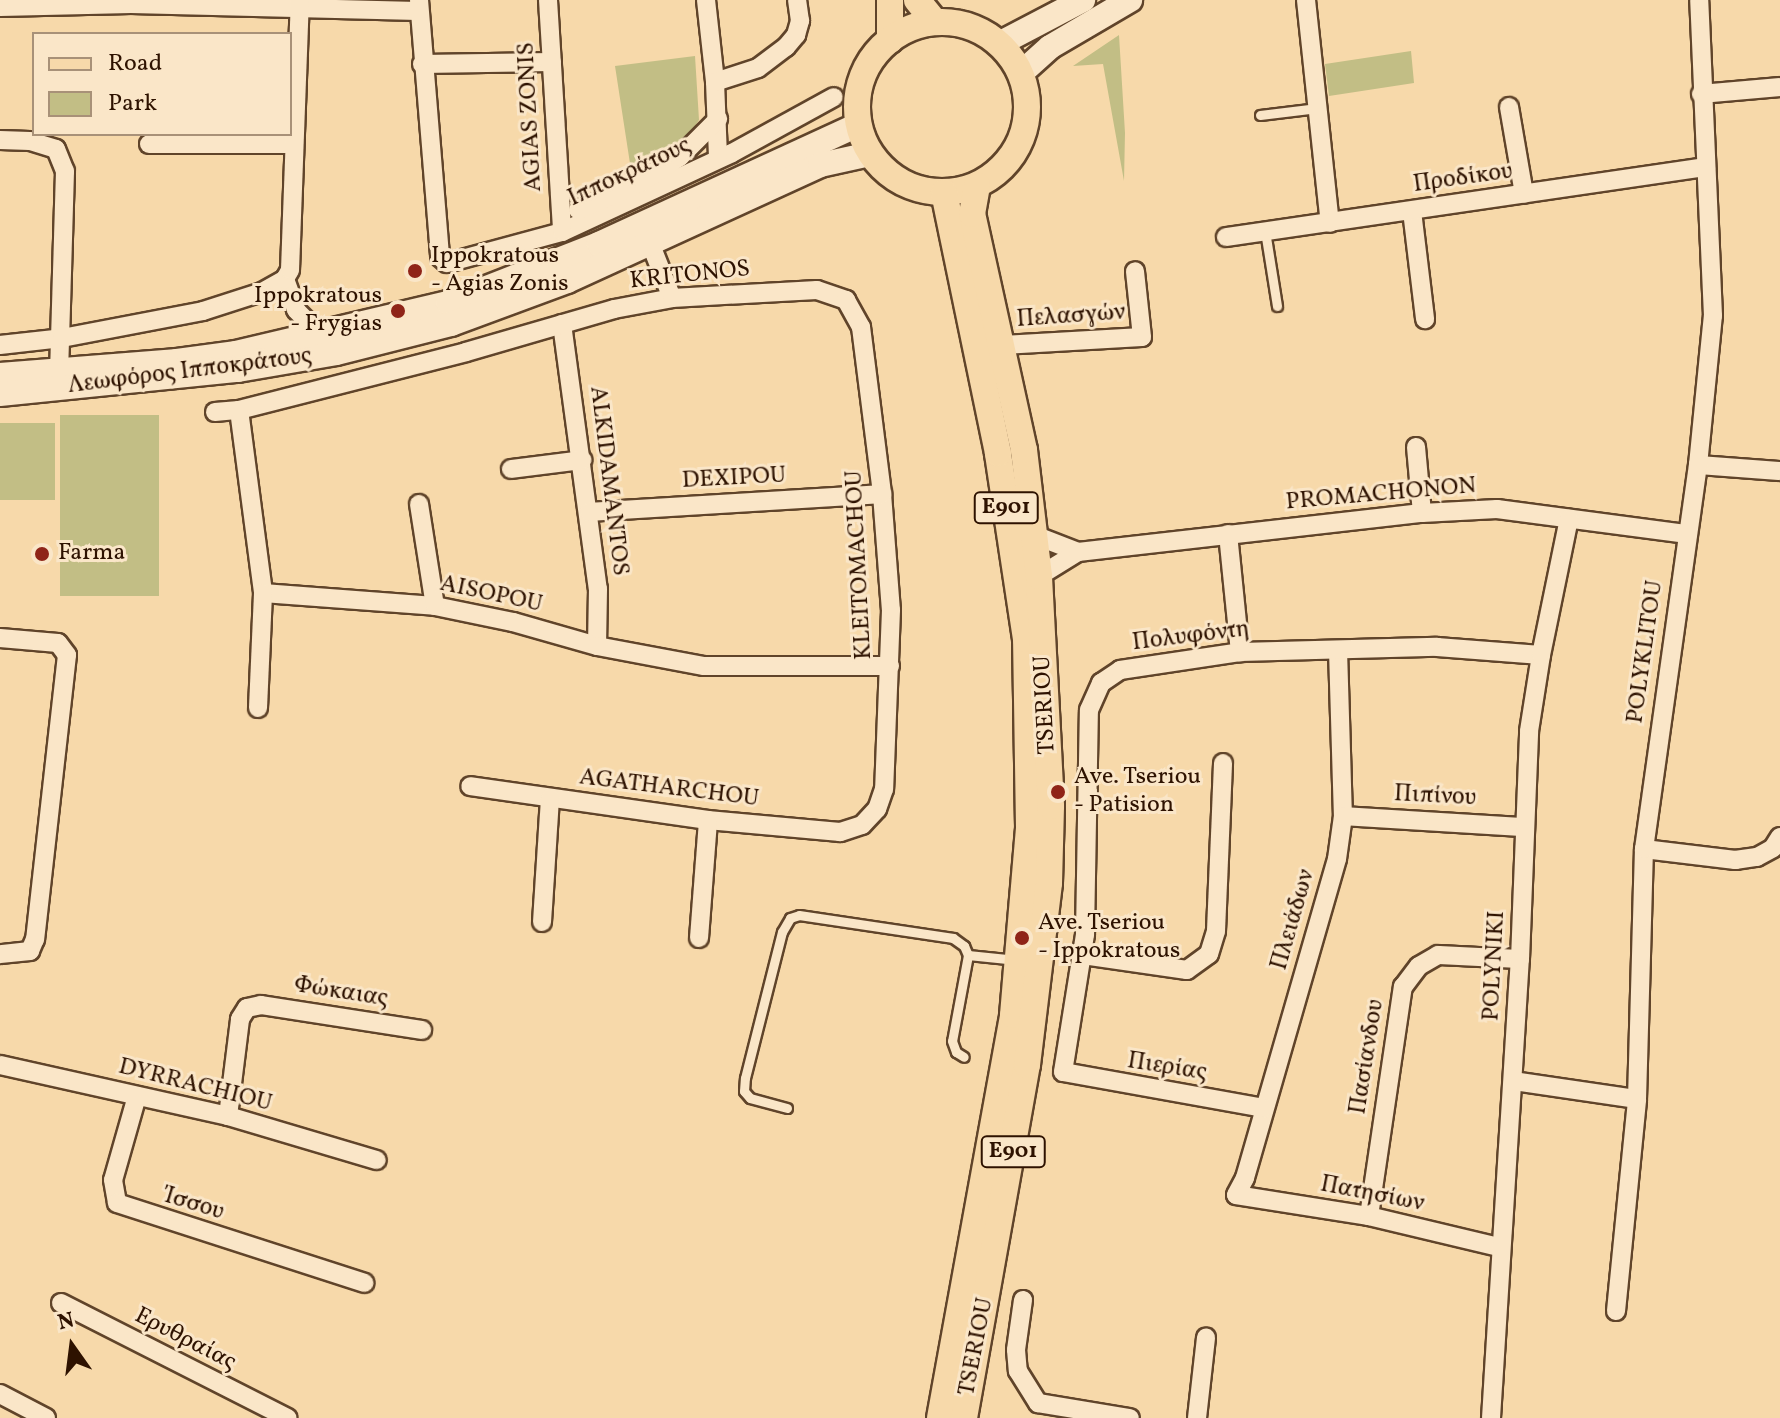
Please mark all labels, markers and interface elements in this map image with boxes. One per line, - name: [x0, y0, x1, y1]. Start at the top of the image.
- legend: [32, 32, 292, 136]
- street label: AGIAS ZONIS: [513, 42, 549, 192]
- text: Road: [108, 47, 162, 81]
- text: Park: [108, 87, 157, 121]
- street label: Ιπποκράτους: [564, 132, 696, 214]
- street label: Προδίκου: [1411, 158, 1515, 200]
- place label: Ippokratous - Agias Zonis: [431, 243, 569, 299]
- street label: KRITONOS: [629, 255, 751, 297]
- marker: Ippokratous - Agias Zonis: [406, 262, 424, 280]
- place label: Ippokratous - Frygias: [254, 283, 382, 339]
- street label: Πελασγών: [1016, 299, 1126, 335]
- marker: Ippokratous - Frygias: [389, 302, 407, 320]
- street label: Λεωφόρος Ιπποκράτους: [66, 343, 314, 401]
- street label: ALKIDAMANTOS: [582, 385, 634, 577]
- street label: DEXIPOU: [681, 462, 787, 496]
- street label: KLEITOMACHOU: [841, 470, 879, 660]
- street label: PROMACHONON: [1285, 472, 1477, 518]
- road number: E901: [972, 490, 1040, 526]
- place label: Farma: [58, 540, 125, 568]
- marker: Farma: [33, 545, 51, 563]
- street label: AISOPOU: [437, 570, 545, 620]
- street label: POLYKLITOU: [1622, 579, 1670, 725]
- street label: Πολυφόντη: [1131, 616, 1251, 658]
- street label: TSERIOU: [1029, 655, 1063, 755]
- street label: AGATHARCHOU: [578, 764, 760, 814]
- place label: Ave. Tseriou - Patision: [1074, 764, 1202, 820]
- street label: Πιπίνου: [1393, 780, 1477, 814]
- marker: Ave. Tseriou - Patision: [1049, 783, 1067, 801]
- street label: Πλειάδων: [1266, 866, 1322, 974]
- place label: Ave. Tseriou - Ippokratous: [1038, 910, 1181, 966]
- street label: POLYNIKI: [1478, 910, 1512, 1022]
- marker: Ave. Tseriou - Ippokratous: [1013, 929, 1031, 947]
- street label: Φώκαιας: [292, 971, 390, 1015]
- street label: Πασίανδου: [1345, 997, 1391, 1117]
- street label: Πιερίας: [1125, 1048, 1209, 1088]
- street label: DYRRACHIOU: [115, 1053, 275, 1119]
- road number: E901: [979, 1134, 1047, 1170]
- street label: Πατησίων: [1318, 1171, 1426, 1219]
- street label: Ίσσου: [161, 1182, 227, 1228]
- street label: TSERIOU: [953, 1295, 1001, 1399]
- street label: Ερυθραίας: [129, 1302, 241, 1378]
- text: N: [55, 1305, 78, 1339]
- north arrow: [32, 1306, 112, 1386]

